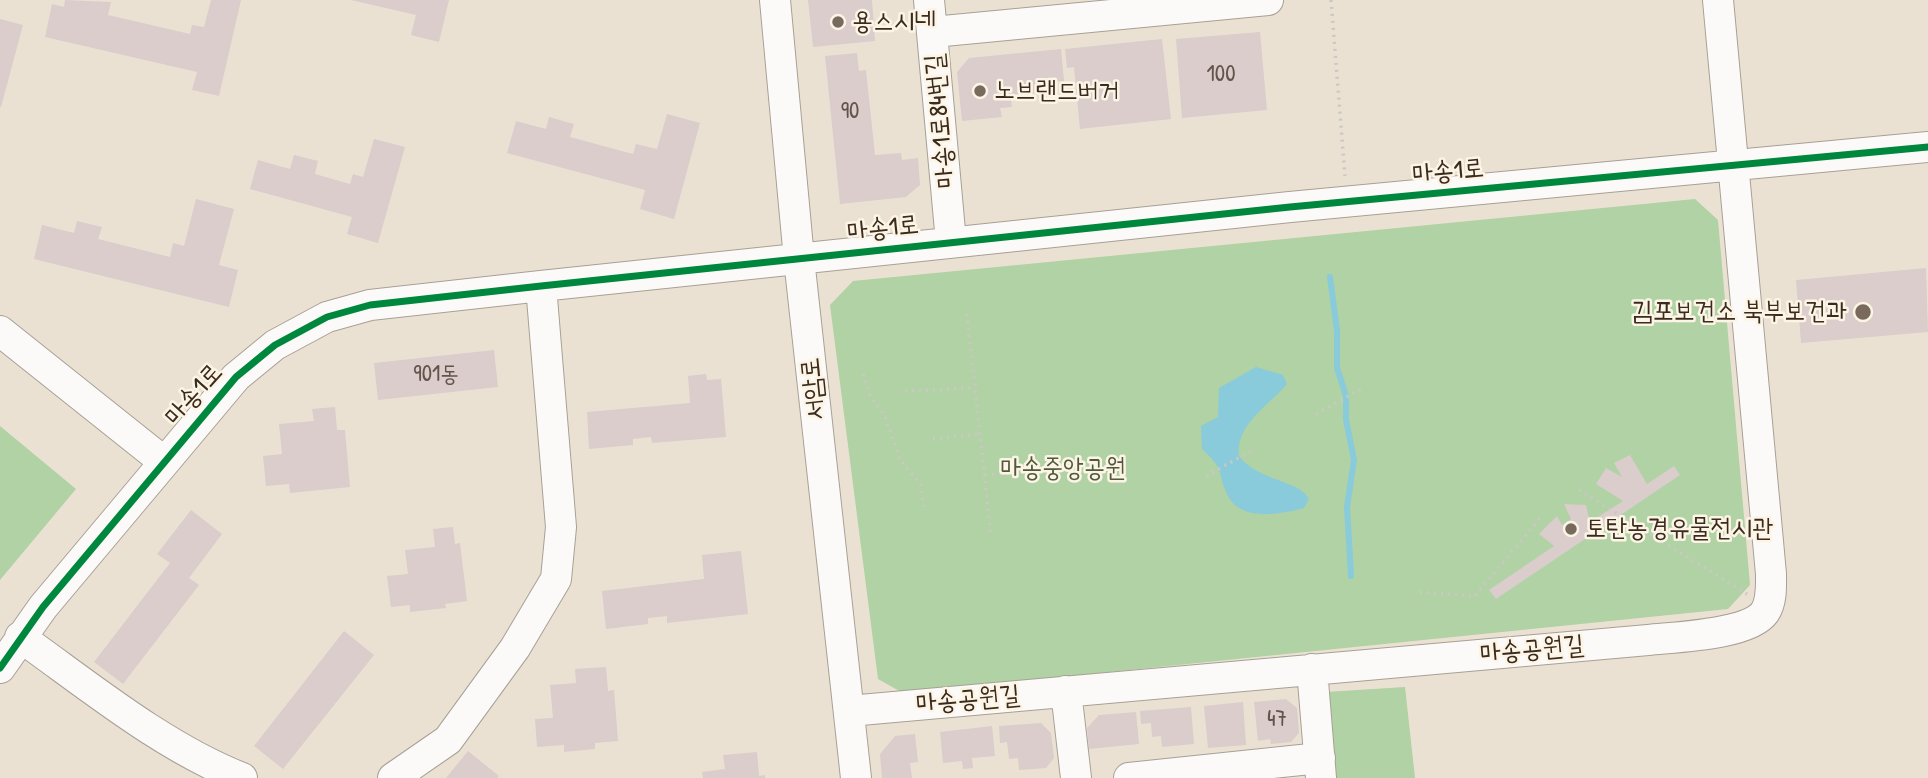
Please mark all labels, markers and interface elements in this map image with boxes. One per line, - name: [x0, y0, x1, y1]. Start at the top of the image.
- place label: 용스시네: [852, 6, 936, 38]
- marker: 용스시네: [830, 14, 846, 30]
- street label: 마송1로84번길: [920, 52, 962, 190]
- house number: 100: [1207, 61, 1235, 89]
- place label: 노브랜드버거: [994, 75, 1120, 107]
- marker: 노브랜드버거: [972, 83, 988, 99]
- house number: 90: [841, 98, 859, 126]
- street label: 마송1로: [1411, 153, 1485, 191]
- street label: 마송1로: [845, 210, 921, 248]
- place label: 김포보건소 북부보건과: [1632, 296, 1847, 328]
- marker: 김포보건소 북부보건과: [1853, 302, 1873, 322]
- street label: 서암로: [795, 356, 833, 422]
- street label: 마송1로: [158, 358, 230, 432]
- house number: 901동: [413, 361, 459, 389]
- park label: 마송중앙공원: [1000, 453, 1126, 485]
- place label: 토탄농경유물전시관: [1585, 513, 1773, 545]
- marker: 토탄농경유물전시관: [1563, 521, 1579, 537]
- street label: 마송공원길: [1479, 630, 1585, 670]
- street label: 마송공원길: [915, 680, 1021, 720]
- house number: 47: [1267, 706, 1287, 734]

